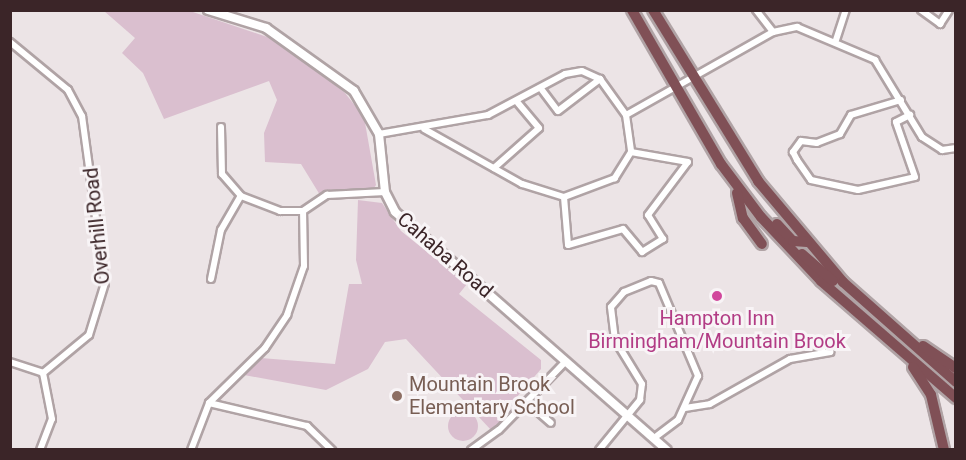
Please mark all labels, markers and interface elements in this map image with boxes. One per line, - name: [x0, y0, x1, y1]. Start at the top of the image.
- street label: Overhill Road: [79, 166, 115, 286]
- street label: Cahaba Road: [392, 207, 498, 303]
- marker: Hampton Inn Birmingham/Mountain Brook: [710, 289, 724, 303]
- place label: Hampton Inn Birmingham/Mountain Brook: [588, 306, 846, 353]
- place label: Mountain Brook Elementary School: [409, 372, 575, 419]
- marker: Mountain Brook Elementary School: [390, 389, 404, 403]

